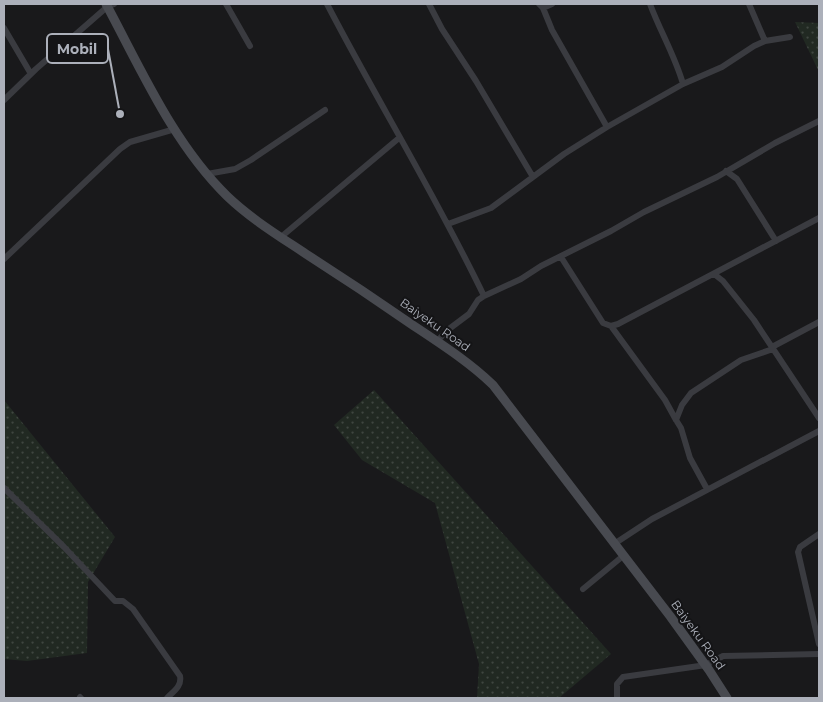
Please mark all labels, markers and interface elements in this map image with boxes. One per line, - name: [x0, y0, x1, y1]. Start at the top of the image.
- callout: Mobil: [47, 34, 108, 63]
- text: Mobil: [57, 40, 97, 58]
- street label: Baiyeku Road: [397, 295, 473, 354]
- street label: Baiyeku Road: [668, 597, 729, 672]

